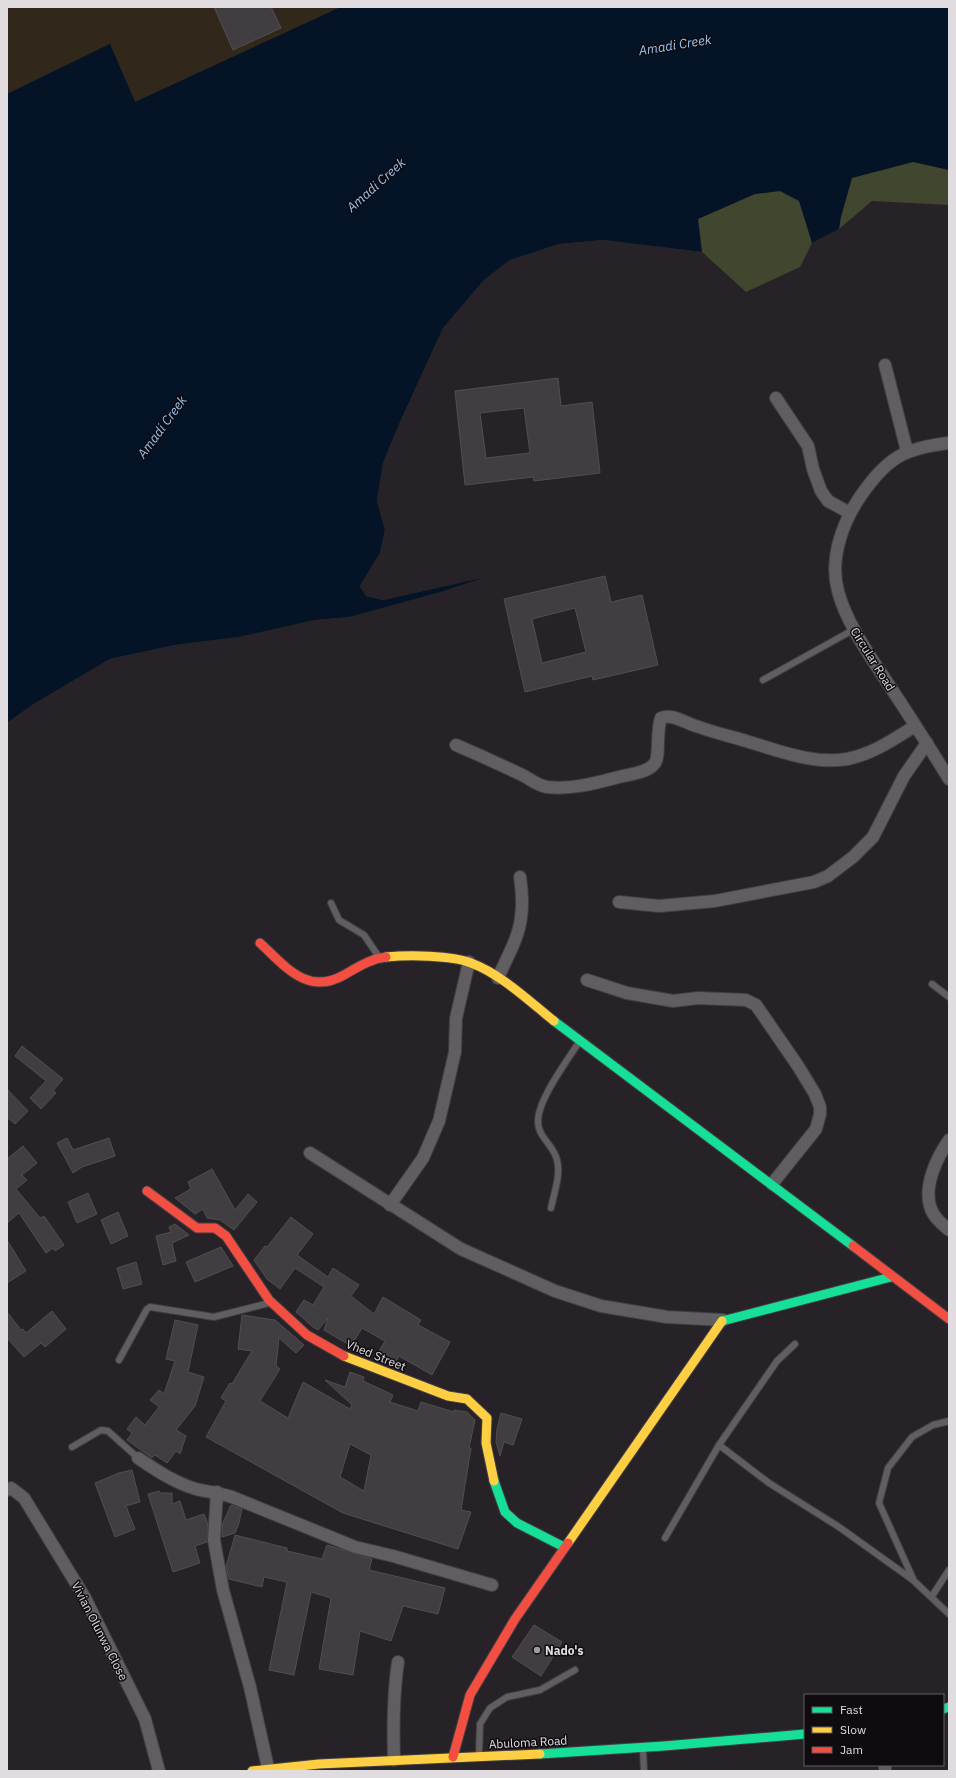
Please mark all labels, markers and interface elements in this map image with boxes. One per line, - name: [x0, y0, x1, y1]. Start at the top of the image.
- water label: Amadi Creek: [636, 31, 713, 59]
- water label: Amadi Creek: [342, 154, 409, 217]
- water label: Amadi Creek: [133, 392, 191, 462]
- street label: Circular Road: [848, 624, 898, 694]
- street label: Vhed Street: [344, 1336, 408, 1374]
- street label: Vivian Olunwa Close: [69, 1579, 132, 1683]
- place label: Nado's: [545, 1643, 584, 1658]
- marker: Nado's: [532, 1645, 542, 1655]
- legend: [804, 1694, 944, 1766]
- text: Fast: [840, 1702, 863, 1717]
- text: Slow: [840, 1722, 866, 1737]
- street label: Abuloma Road: [488, 1732, 568, 1752]
- text: Jam: [840, 1742, 863, 1757]

